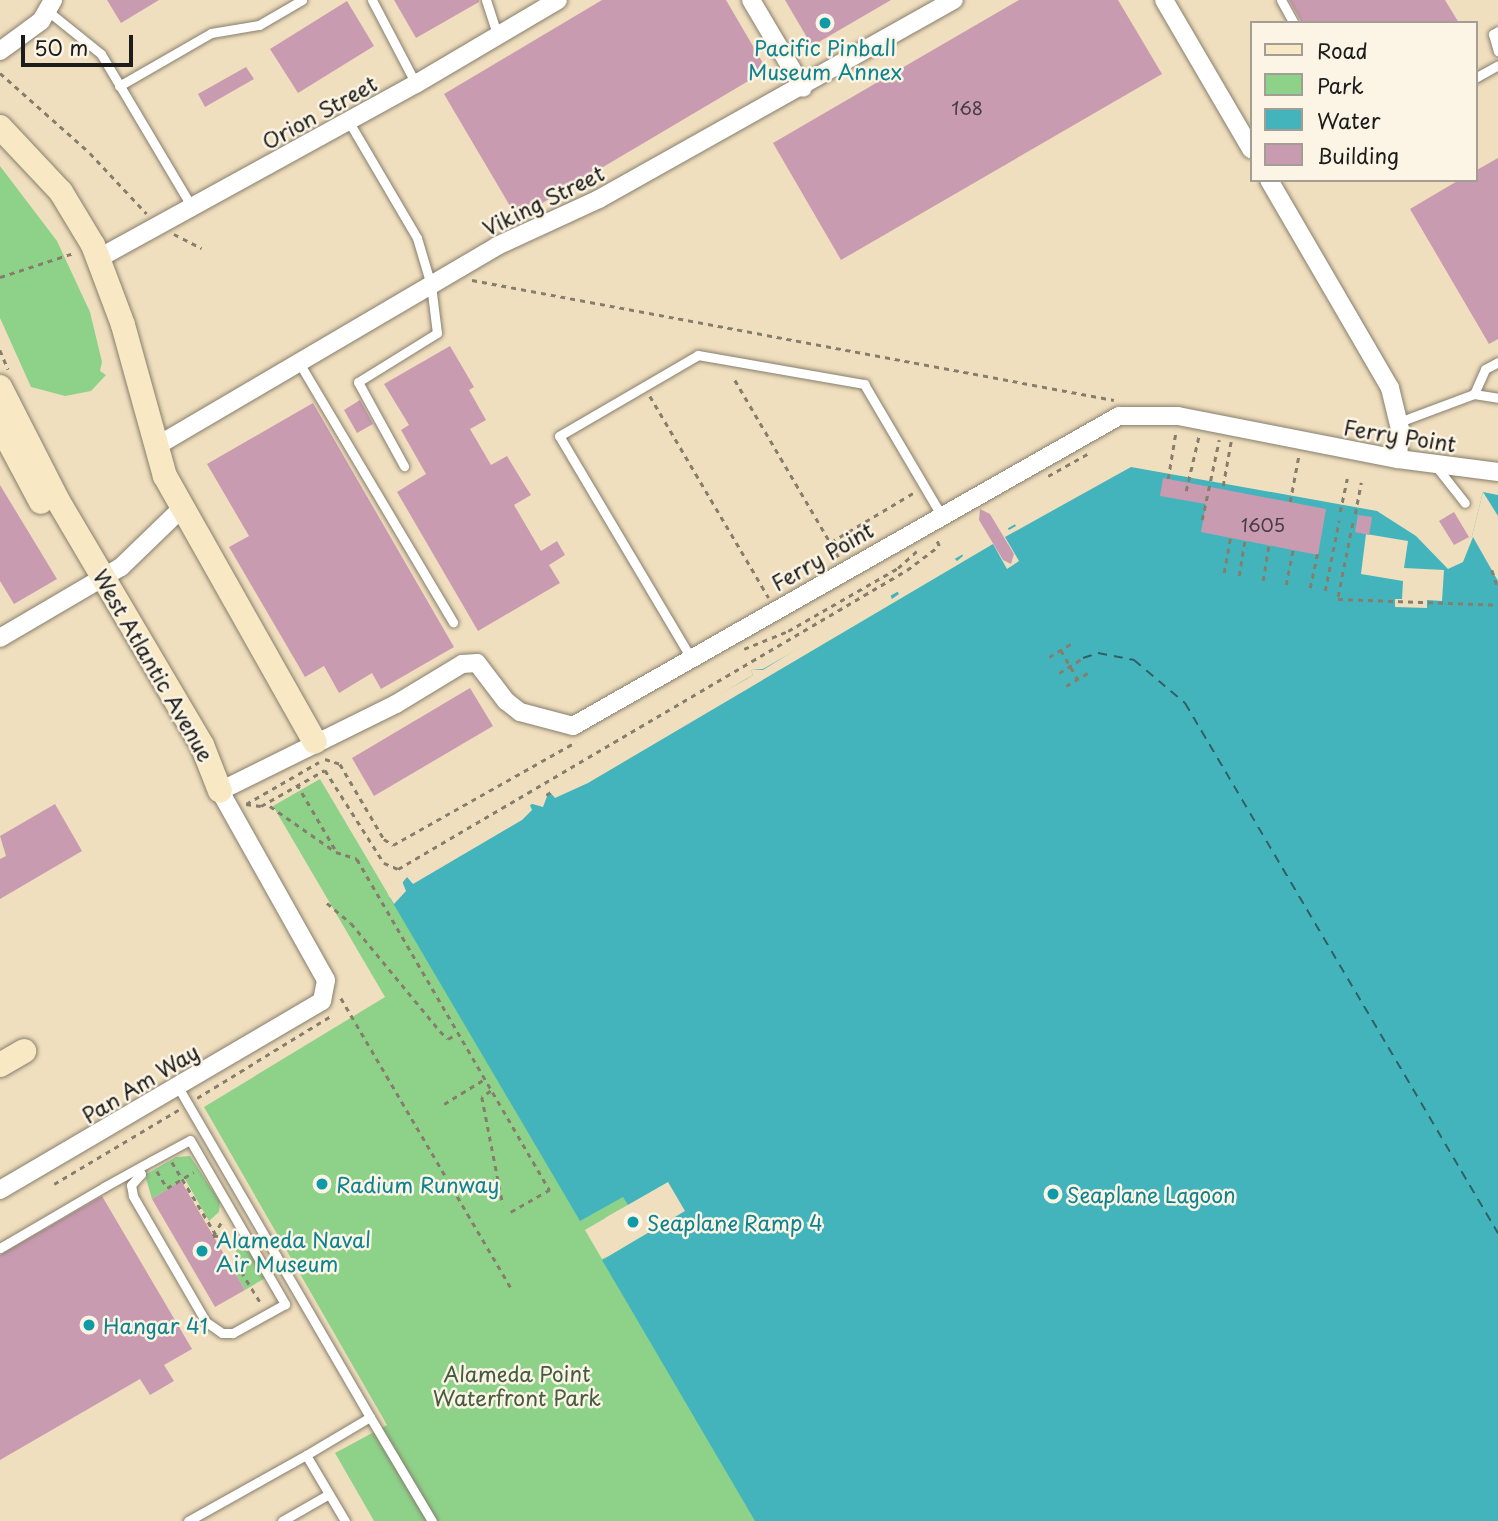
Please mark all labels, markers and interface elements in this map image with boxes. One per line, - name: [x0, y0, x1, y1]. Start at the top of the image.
- marker: Pacific Pinball Museum Annex: [817, 15, 833, 31]
- scale bar: [24, 21, 136, 65]
- legend: [1250, 21, 1477, 182]
- text: 50 m: [34, 31, 88, 63]
- place label: Pacific Pinball Museum Annex: [748, 34, 902, 84]
- text: Road: [1317, 34, 1368, 66]
- text: Park: [1317, 69, 1364, 101]
- street label: Orion Street: [257, 70, 381, 154]
- house number: 168: [951, 97, 983, 119]
- text: Water: [1317, 104, 1380, 136]
- text: Building: [1317, 139, 1399, 171]
- street label: Viking Street: [478, 160, 608, 240]
- street label: Ferry Point: [1343, 414, 1457, 456]
- house number: 1605: [1241, 514, 1285, 536]
- street label: Ferry Point: [767, 517, 877, 595]
- street label: West Atlantic Avenue: [89, 566, 219, 764]
- street label: Pan Am Way: [77, 1038, 203, 1128]
- place label: Radium Runway: [336, 1171, 500, 1197]
- marker: Radium Runway: [314, 1176, 330, 1192]
- place label: Seaplane Lagoon: [1067, 1181, 1236, 1207]
- marker: Seaplane Lagoon: [1045, 1186, 1061, 1202]
- place label: Seaplane Ramp 4: [647, 1209, 825, 1235]
- marker: Seaplane Ramp 4: [625, 1214, 641, 1230]
- place label: Alameda Naval Air Museum: [216, 1226, 370, 1276]
- marker: Alameda Naval Air Museum: [194, 1243, 210, 1259]
- place label: Hangar 41: [103, 1312, 209, 1338]
- marker: Hangar 41: [81, 1317, 97, 1333]
- park label: Alameda Point Waterfront Park: [433, 1360, 601, 1410]

